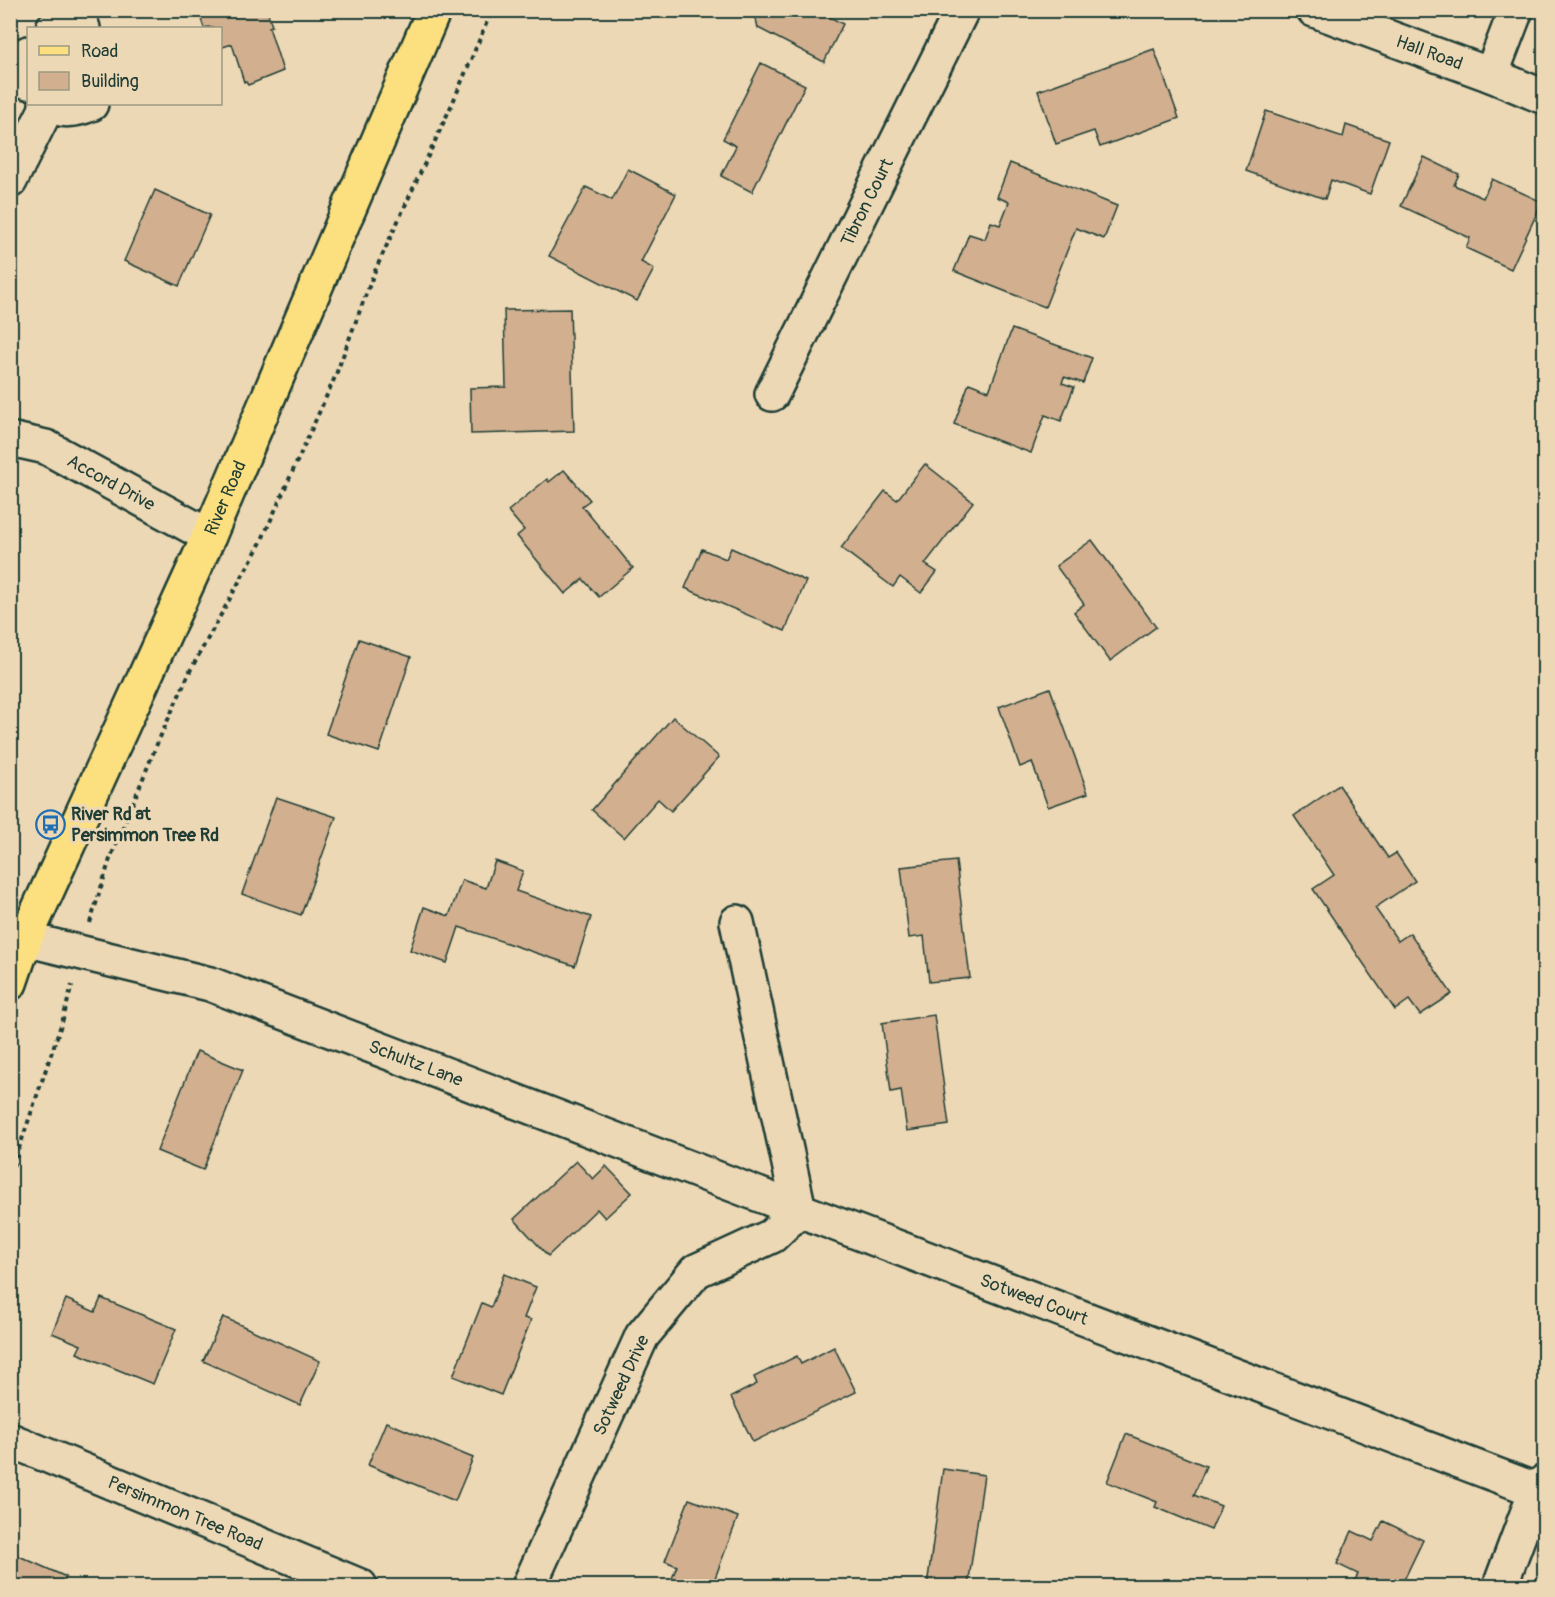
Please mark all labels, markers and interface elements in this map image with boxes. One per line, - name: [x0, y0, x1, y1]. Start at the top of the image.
- legend: [27, 27, 222, 105]
- street label: Hall Road: [1393, 30, 1466, 76]
- text: Road: [81, 40, 118, 63]
- text: Building: [81, 70, 139, 93]
- street label: Tibron Court: [836, 154, 899, 250]
- street label: Accord Drive: [63, 450, 159, 516]
- street label: River Road: [200, 457, 252, 539]
- place label: River Rd at Persimmon Tree Rd: [71, 803, 219, 847]
- bus stop icon: River Rd at Persimmon Tree Rd: [34, 808, 66, 840]
- street label: Schultz Lane: [365, 1035, 466, 1092]
- street label: Sotweed Court: [977, 1269, 1092, 1331]
- street label: Sotweed Drive: [588, 1331, 655, 1439]
- street label: Persimmon Tree Road: [104, 1471, 266, 1556]

